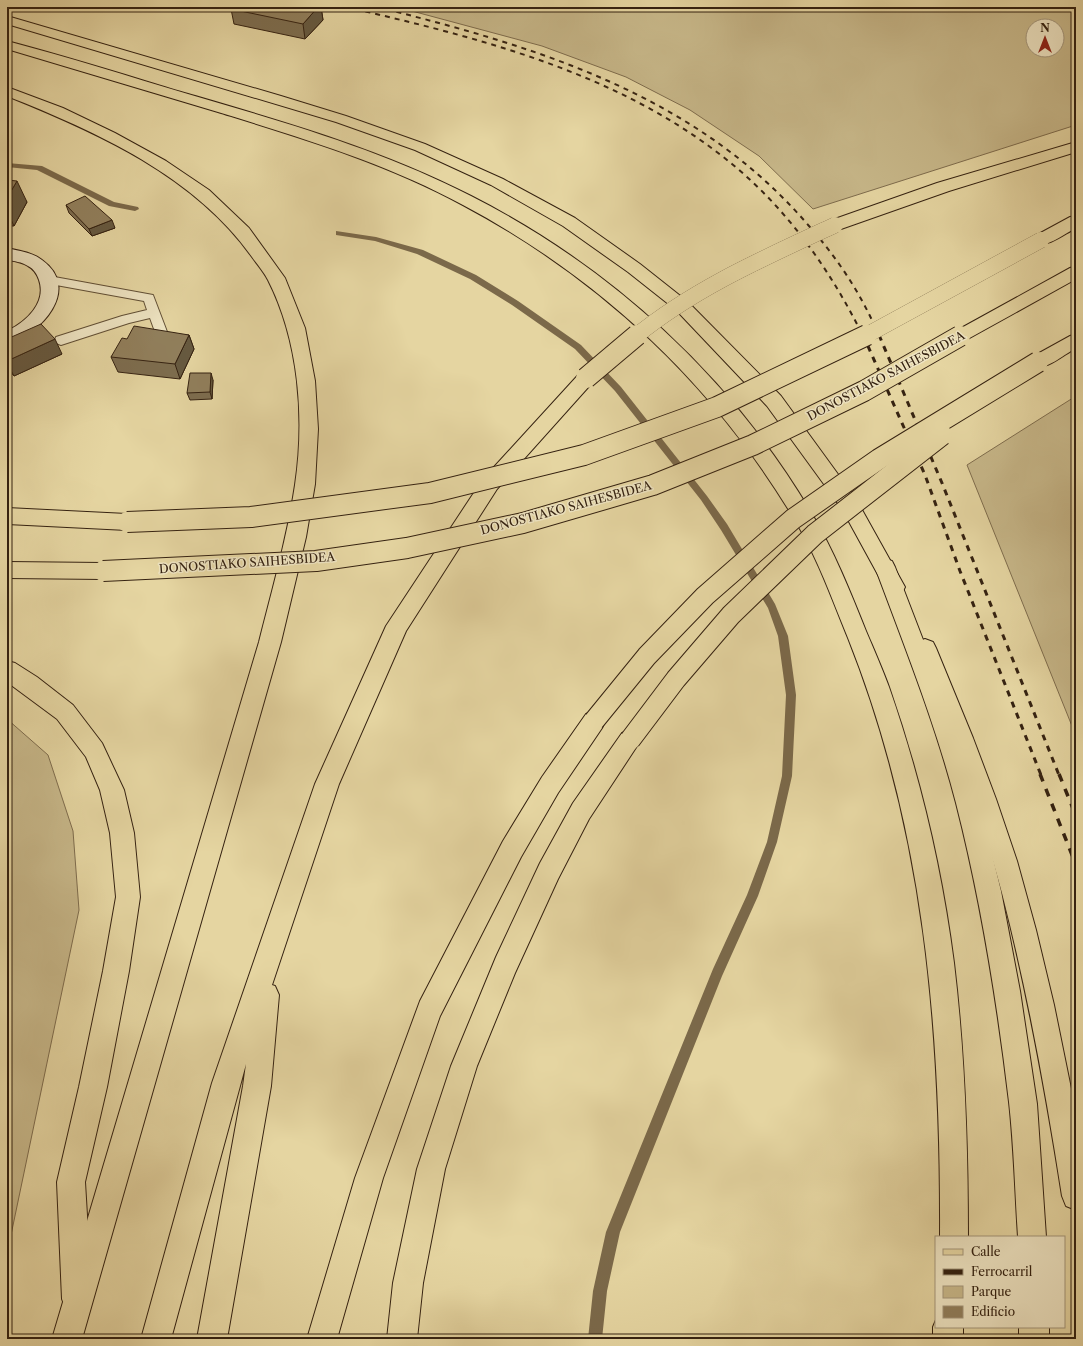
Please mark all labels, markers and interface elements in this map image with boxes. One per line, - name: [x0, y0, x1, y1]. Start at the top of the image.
- north arrow: [1025, 18, 1065, 58]
- text: N: [1040, 21, 1050, 35]
- street label: DONOSTIAKO SAIHESBIDEA: [804, 327, 968, 424]
- street label: DONOSTIAKO SAIHESBIDEA: [479, 477, 654, 538]
- street label: DONOSTIAKO SAIHESBIDEA: [158, 549, 337, 576]
- legend: [935, 1236, 1065, 1328]
- text: Calle: [971, 1244, 1001, 1259]
- text: Ferrocarril: [971, 1264, 1033, 1279]
- text: Parque: [971, 1284, 1012, 1299]
- text: Edificio: [971, 1304, 1015, 1319]

